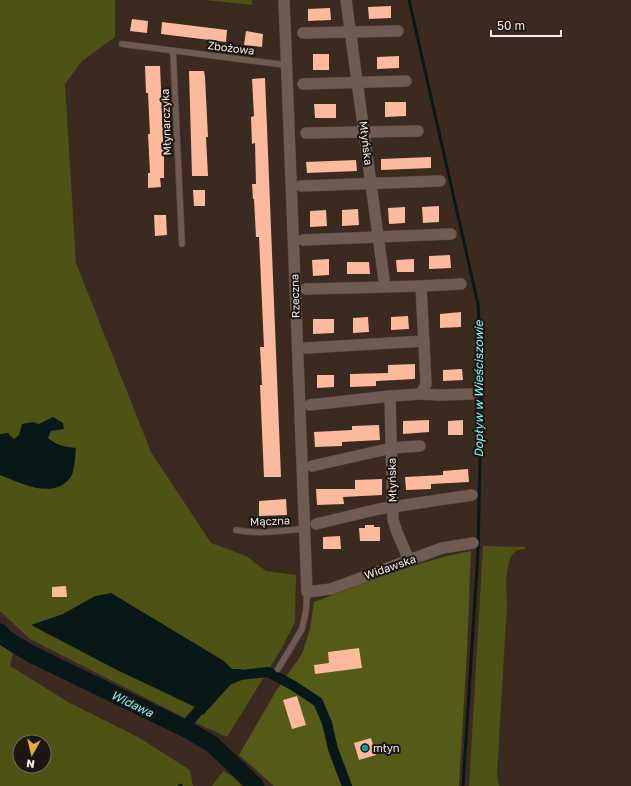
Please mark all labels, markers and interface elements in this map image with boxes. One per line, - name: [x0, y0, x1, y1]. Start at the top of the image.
- scale bar: [491, 12, 561, 38]
- text: 50 m: [497, 18, 525, 33]
- street label: Zbożowa: [207, 38, 255, 57]
- street label: Młynarczyka: [158, 88, 173, 156]
- street label: Młyńska: [357, 120, 376, 166]
- street label: Rzeczna: [287, 274, 302, 318]
- water label: Dopływ w Wieściszowie: [471, 319, 486, 458]
- street label: Młyńska: [385, 458, 398, 502]
- street label: Mączna: [250, 513, 290, 528]
- street label: Widawska: [362, 552, 417, 581]
- water label: Widawa: [109, 687, 157, 721]
- north arrow: [12, 734, 52, 774]
- place label: młyn: [373, 741, 400, 754]
- marker: młyn: [360, 743, 370, 753]
- text: N: [25, 757, 36, 771]

